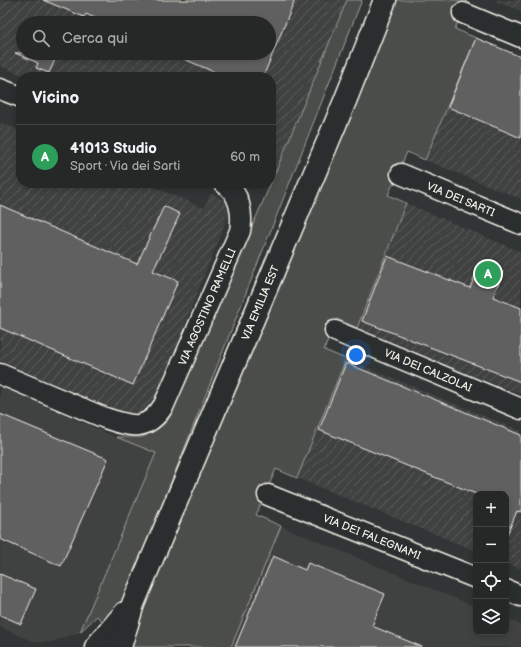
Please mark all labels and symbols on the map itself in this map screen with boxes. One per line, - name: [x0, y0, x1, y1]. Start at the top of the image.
- street label: VIA DEI SARTI: [425, 179, 497, 220]
- street label: VIA AGOSTINO RAMELLI: [176, 246, 239, 368]
- pin: A: [475, 259, 501, 289]
- street label: VIA EMILIA EST: [239, 263, 282, 342]
- your location: [346, 345, 366, 365]
- street label: VIA DEI CALZOLAI: [382, 346, 474, 395]
- street label: VIA DEI FALEGNAMI: [321, 512, 423, 563]

